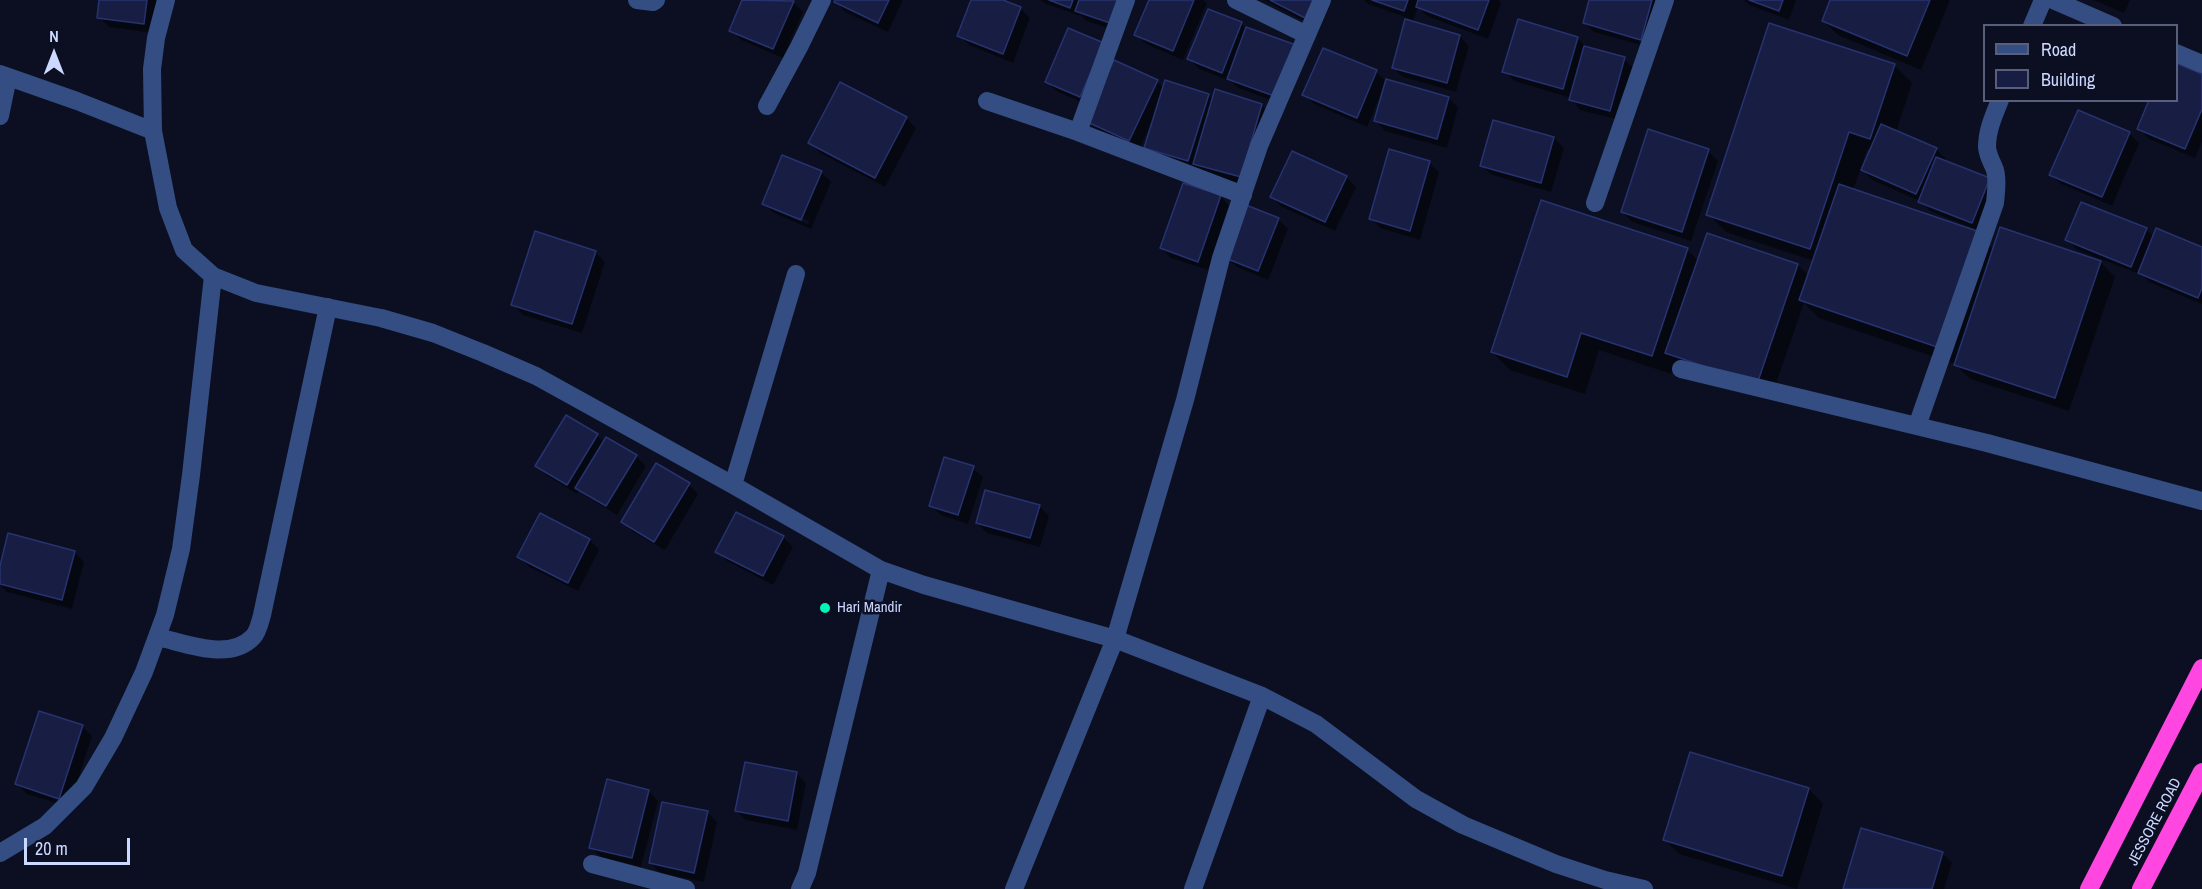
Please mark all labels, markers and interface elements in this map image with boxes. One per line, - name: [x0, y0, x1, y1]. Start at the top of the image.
- north arrow: [24, 24, 84, 84]
- legend: [1983, 24, 2178, 102]
- text: N: [49, 25, 59, 47]
- text: Road: [2041, 37, 2076, 62]
- text: Building: [2041, 67, 2095, 92]
- place label: Hari Mandir: [837, 599, 902, 617]
- marker: Hari Mandir: [818, 601, 832, 615]
- street label: JESSORE ROAD: [2124, 775, 2186, 869]
- scale bar: [27, 826, 134, 864]
- text: 20 m: [35, 836, 68, 861]

